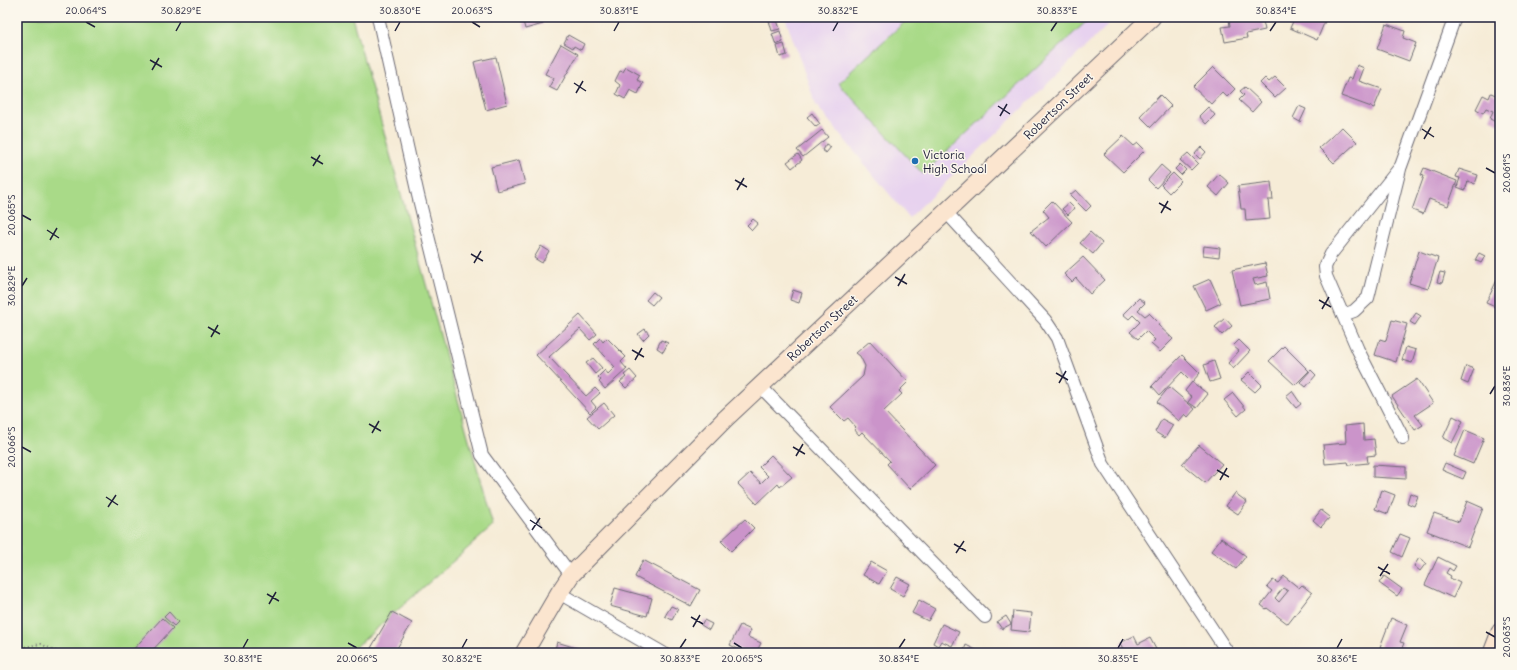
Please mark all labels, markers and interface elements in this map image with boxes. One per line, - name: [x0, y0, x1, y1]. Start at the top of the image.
- text: 20.064°S: [65, 4, 107, 17]
- text: 30.829°E: [161, 4, 201, 17]
- text: 30.830°E: [379, 4, 421, 17]
- text: 20.063°S: [451, 4, 493, 17]
- text: 30.831°E: [600, 4, 639, 17]
- text: 30.832°E: [818, 4, 858, 17]
- text: 30.833°E: [1037, 4, 1077, 17]
- text: 30.834°E: [1256, 4, 1296, 17]
- street label: Robertson Street: [1020, 69, 1096, 143]
- place label: Victoria High School: [923, 147, 987, 176]
- text: 20.061°S: [1500, 153, 1513, 193]
- marker: Victoria High School: [910, 156, 920, 166]
- text: 20.065°S: [5, 194, 18, 236]
- text: 30.829°E: [5, 266, 18, 306]
- street label: Robertson Street: [784, 292, 860, 364]
- text: 30.836°E: [1500, 366, 1513, 406]
- text: 20.066°S: [5, 426, 18, 468]
- text: 20.063°S: [1500, 616, 1513, 658]
- text: 30.831°E: [224, 652, 263, 665]
- text: 20.066°S: [336, 652, 378, 665]
- text: 30.832°E: [442, 652, 482, 665]
- text: 30.833°E: [660, 652, 700, 665]
- text: 20.065°S: [721, 652, 763, 665]
- text: 30.834°E: [879, 652, 919, 665]
- text: 30.835°E: [1098, 652, 1138, 665]
- text: 30.836°E: [1317, 652, 1357, 665]

